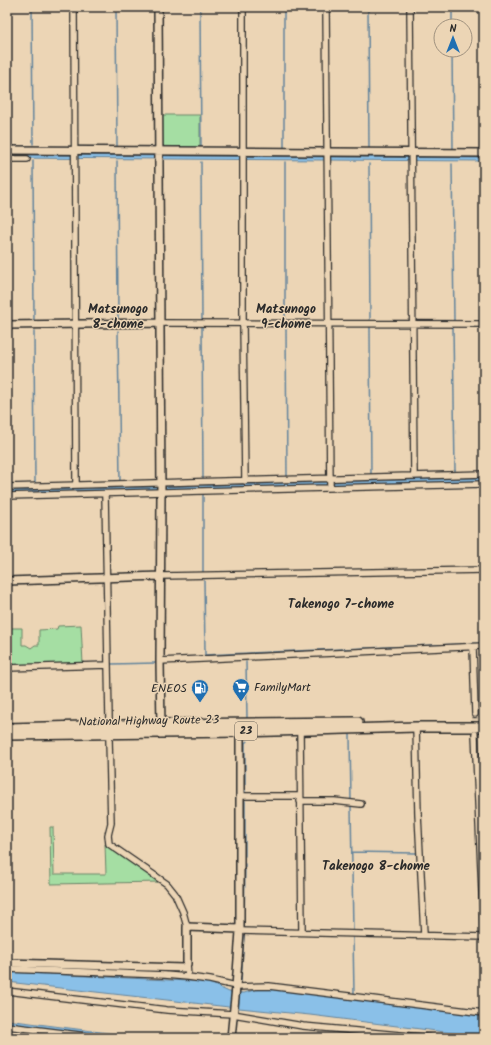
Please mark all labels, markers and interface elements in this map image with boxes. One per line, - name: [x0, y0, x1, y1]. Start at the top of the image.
- north arrow: [433, 18, 473, 58]
- text: N: [450, 20, 457, 38]
- district label: Matsunogo 8-chome: [88, 299, 148, 335]
- district label: Matsunogo 9-chome: [256, 299, 316, 335]
- district label: Takenogo 7-chome: [288, 594, 395, 615]
- supermarket icon: FamilyMart: [231, 677, 251, 702]
- fuel station icon: ENEOS: [190, 678, 210, 703]
- place label: FamilyMart: [254, 678, 311, 697]
- place label: ENEOS: [151, 679, 188, 698]
- street label: National Highway Route 23: [79, 710, 220, 732]
- road number: 23: [235, 722, 257, 740]
- district label: Takenogo 8-chome: [322, 856, 431, 877]

